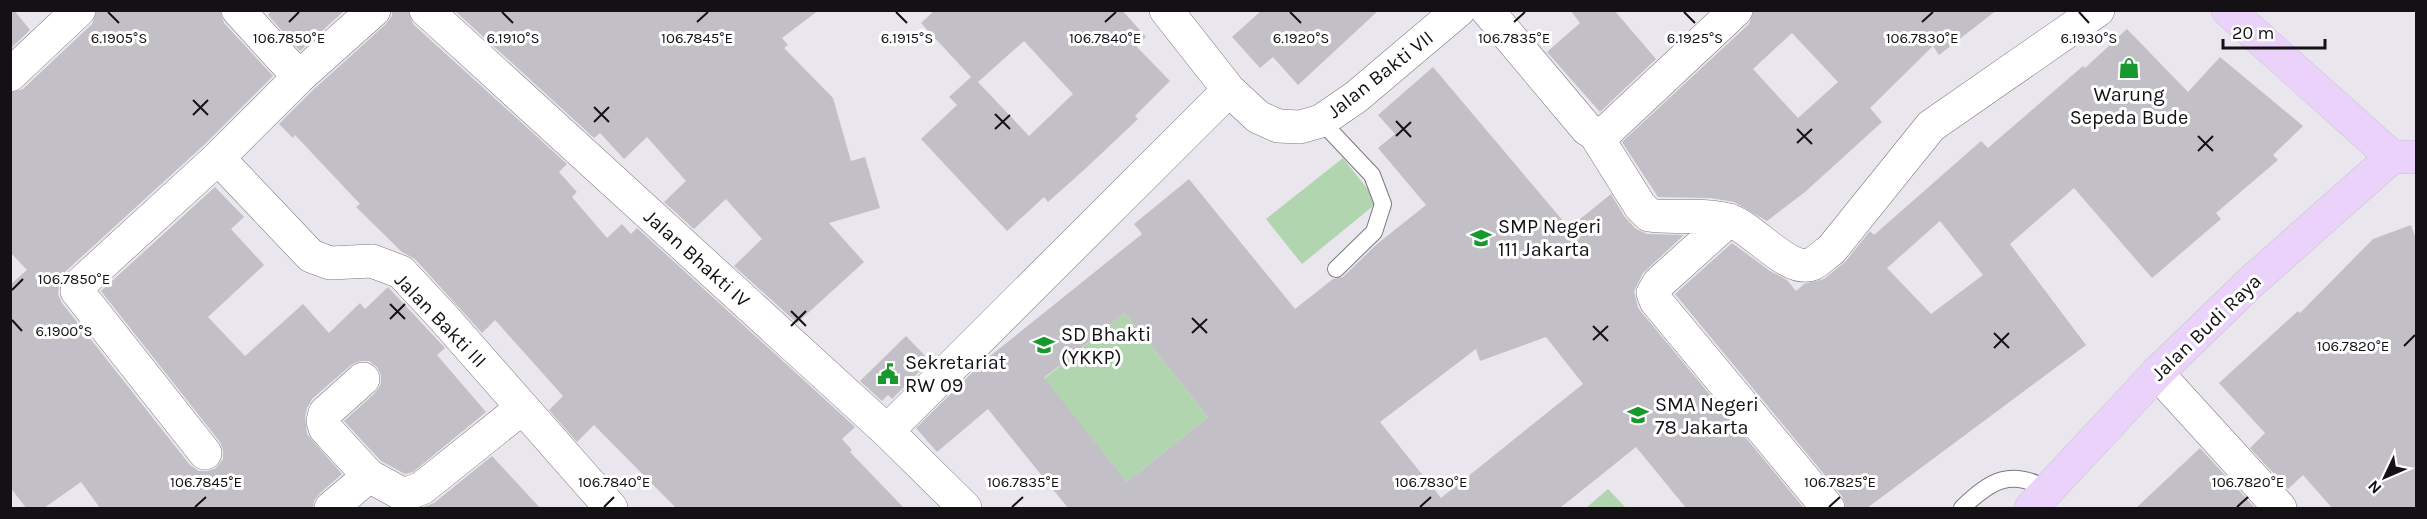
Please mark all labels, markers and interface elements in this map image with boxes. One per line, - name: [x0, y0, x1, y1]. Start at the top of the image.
- scale bar: [2223, 12, 2325, 50]
- text: 20 m: [2232, 22, 2274, 44]
- street label: Jalan Bakti VII: [1323, 26, 1438, 123]
- text: 6.1905°S: [91, 29, 147, 47]
- text: 106.7850°E: [253, 29, 325, 47]
- text: 6.1910°S: [487, 29, 539, 47]
- text: 106.7845°E: [661, 29, 733, 47]
- text: 6.1915°S: [881, 29, 933, 47]
- text: 106.7840°E: [1069, 29, 1141, 47]
- text: 6.1920°S: [1273, 29, 1329, 47]
- text: 106.7835°E: [1478, 29, 1550, 47]
- text: 6.1925°S: [1667, 29, 1723, 47]
- text: 106.7830°E: [1886, 29, 1958, 47]
- text: 6.1930°S: [2061, 29, 2117, 47]
- shop icon: Warung Sepeda Bude: [2117, 56, 2141, 80]
- place label: Warung Sepeda Bude: [2070, 83, 2188, 129]
- street label: Jalan Bhakti IV: [639, 205, 754, 312]
- place label: SMP Negeri 111 Jakarta: [1498, 215, 1602, 261]
- school or university icon: SMP Negeri 111 Jakarta: [1469, 226, 1493, 250]
- street label: Jalan Bakti III: [390, 268, 491, 372]
- street label: Jalan Budi Raya: [2147, 269, 2266, 385]
- text: 106.7850°E: [38, 270, 110, 288]
- text: 6.1900°S: [36, 322, 92, 340]
- place label: SD Bhakti (YKKP): [1061, 323, 1151, 369]
- school or university icon: SD Bhakti (YKKP): [1032, 333, 1056, 357]
- text: 106.7820°E: [2317, 337, 2389, 355]
- place label: Sekretariat RW 09: [905, 351, 1007, 397]
- public building icon: Sekretariat RW 09: [876, 362, 900, 386]
- place label: SMA Negeri 78 Jakarta: [1655, 393, 1759, 439]
- school or university icon: SMA Negeri 78 Jakarta: [1626, 403, 1650, 427]
- north arrow: [2355, 447, 2415, 507]
- text: 106.7845°E: [170, 473, 242, 491]
- text: 106.7840°E: [578, 473, 650, 491]
- text: 106.7835°E: [987, 473, 1059, 491]
- text: 106.7830°E: [1395, 473, 1467, 491]
- text: 106.7825°E: [1804, 473, 1876, 491]
- text: 106.7820°E: [2212, 473, 2284, 491]
- text: N: [2364, 476, 2385, 498]

